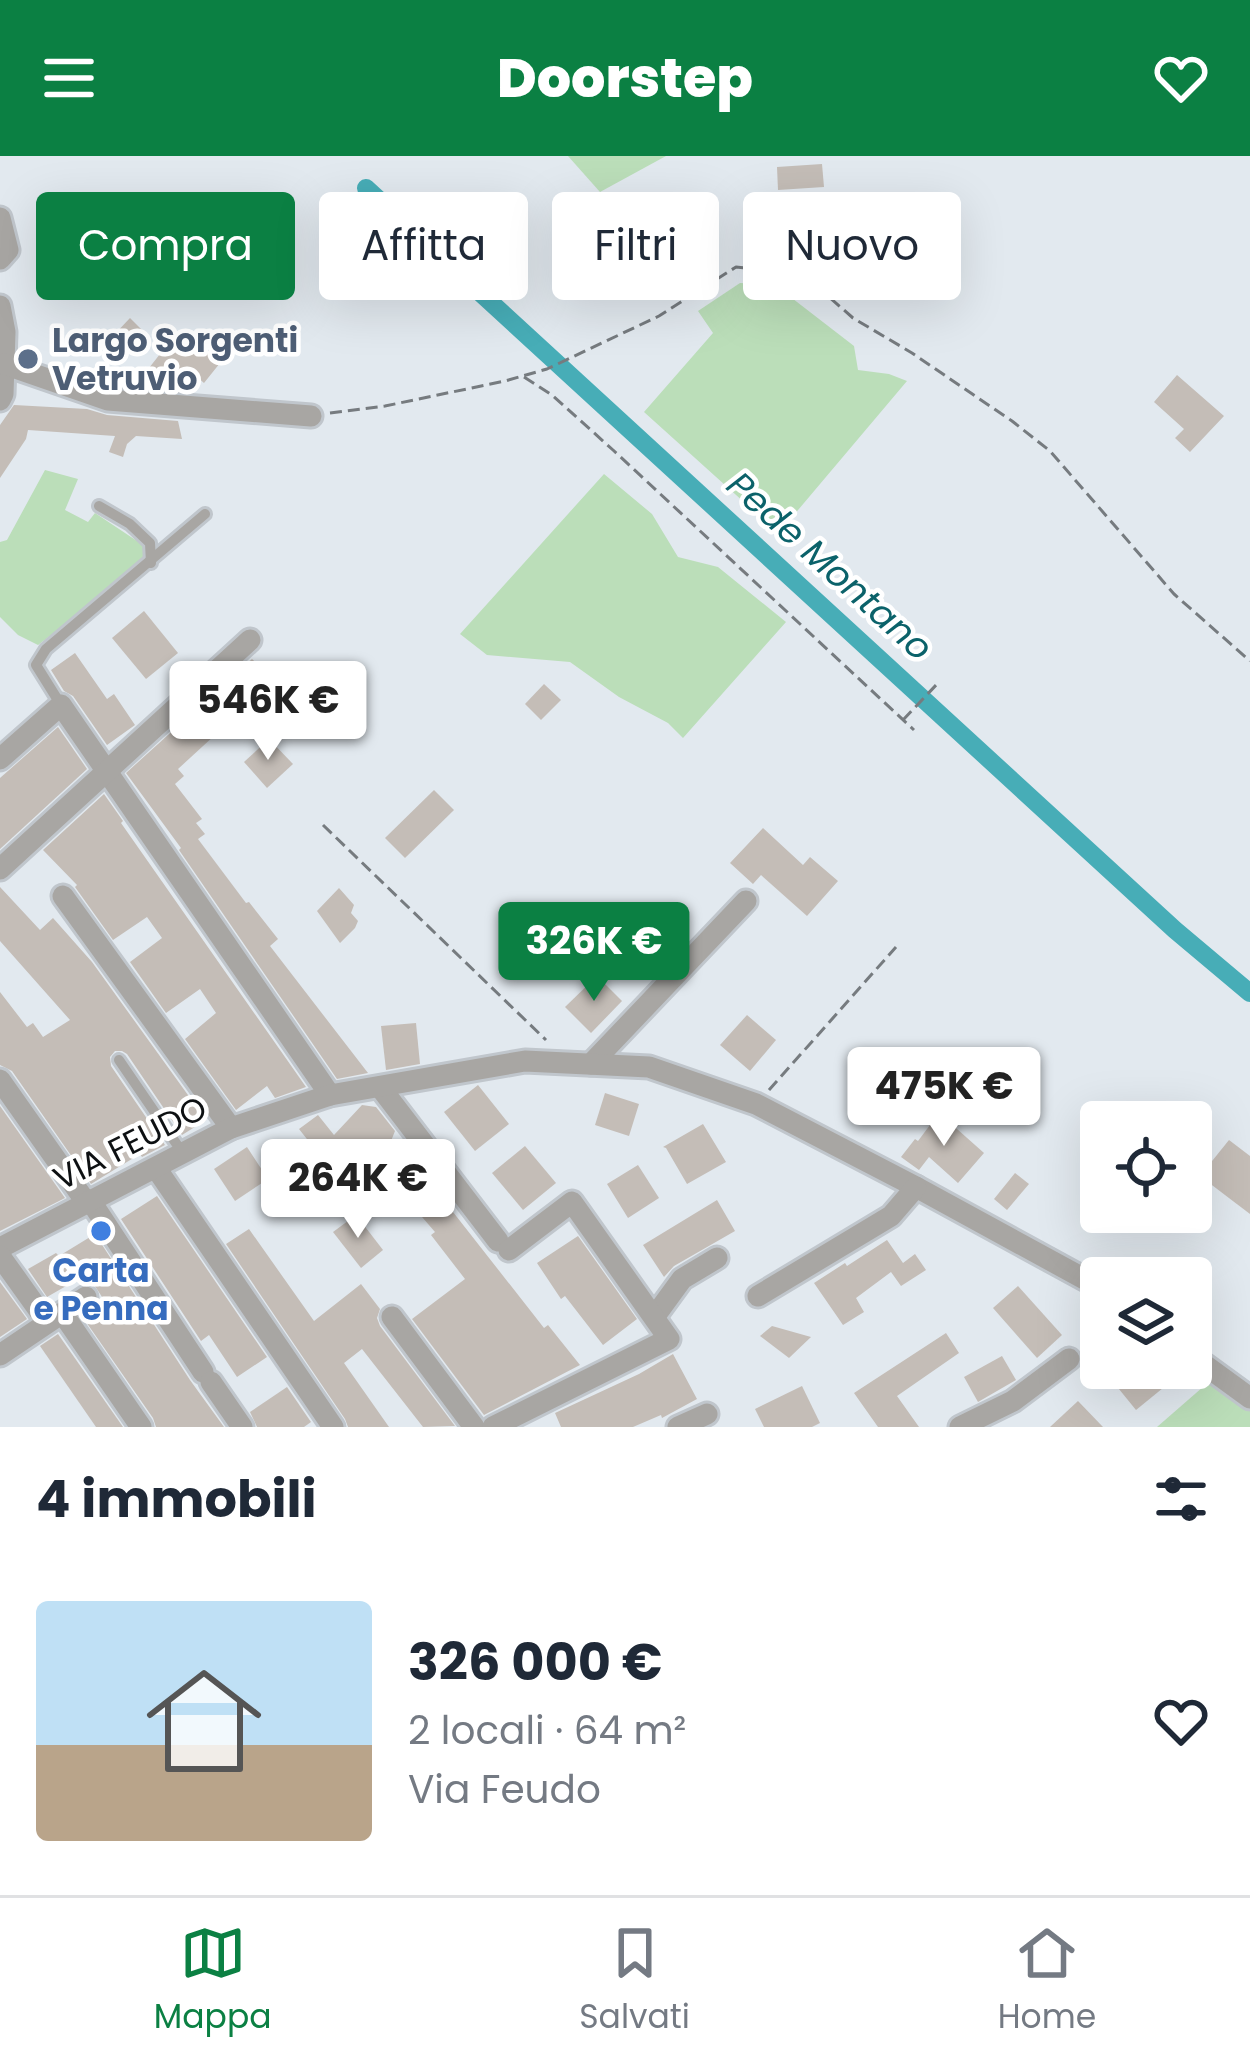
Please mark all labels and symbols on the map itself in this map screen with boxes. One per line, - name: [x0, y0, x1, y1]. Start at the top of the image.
- place label: Largo Sorgenti Vetruvio: [52, 317, 298, 402]
- marker: Largo Sorgenti Vetruvio: [15, 346, 41, 372]
- water label: Pede Montano: [716, 460, 944, 672]
- pin: 546K €: [170, 661, 366, 763]
- pin: 326K €: [496, 902, 692, 1004]
- pin: 475K €: [846, 1047, 1042, 1149]
- street label: VIA FEUDO: [45, 1084, 215, 1202]
- pin: 264K €: [260, 1139, 456, 1241]
- marker: Carta e Penna: [88, 1218, 114, 1244]
- place label: Carta e Penna: [33, 1247, 169, 1332]

